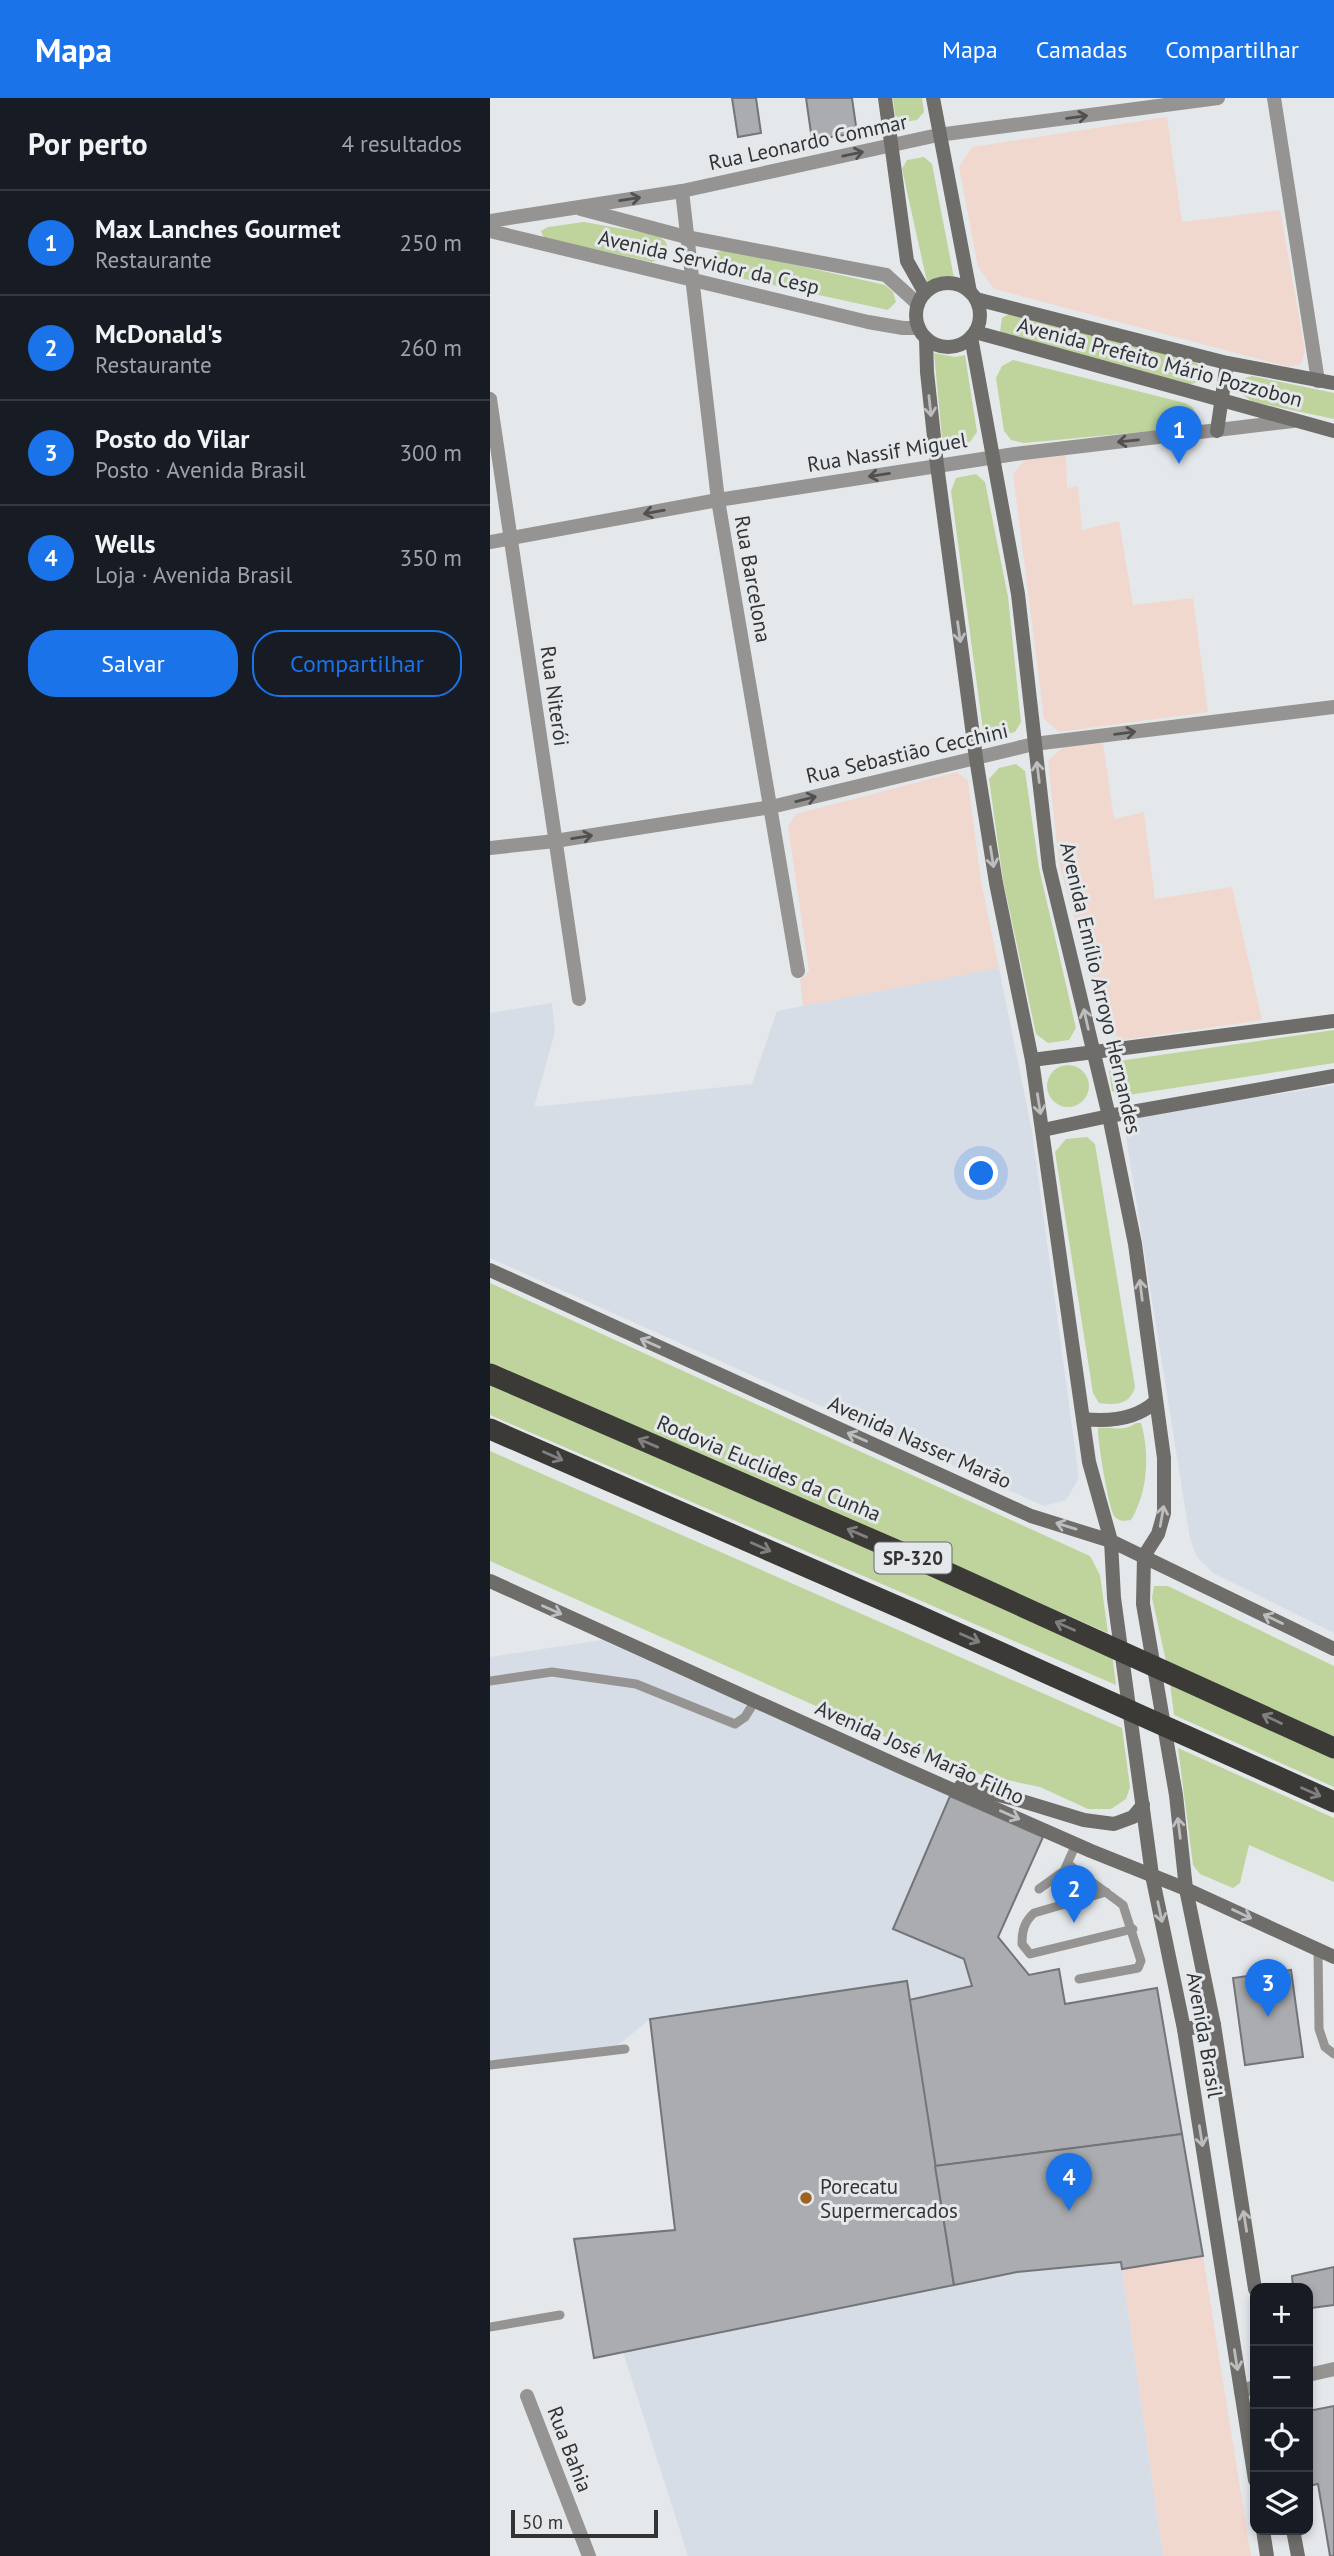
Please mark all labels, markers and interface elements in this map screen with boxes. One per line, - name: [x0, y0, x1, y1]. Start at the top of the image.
- text: Mapa: [35, 28, 112, 71]
- text: Mapa: [942, 34, 998, 65]
- text: Camadas: [1036, 34, 1127, 65]
- text: Compartilhar: [1165, 34, 1299, 65]
- street label: Rua Leonardo Commar: [706, 108, 910, 176]
- one-way arrow: [1065, 110, 1088, 123]
- text: Por perto: [28, 124, 148, 163]
- text: 4 resultados: [341, 129, 462, 158]
- one-way arrow: [841, 147, 864, 161]
- one-way arrow: [618, 192, 641, 205]
- text: Max Lanches Gourmet: [95, 212, 341, 245]
- street label: Avenida Servidor da Cesp: [596, 223, 822, 301]
- text: 1: [44, 228, 58, 257]
- text: 250 m: [400, 228, 462, 257]
- text: Restaurante: [95, 245, 212, 274]
- street label: Avenida Prefeito Mário Pozzobon: [1014, 311, 1306, 413]
- text: McDonald's: [95, 317, 222, 350]
- text: 2: [44, 333, 58, 362]
- text: 260 m: [400, 333, 462, 362]
- text: Restaurante: [95, 350, 212, 379]
- one-way arrow: [924, 394, 937, 417]
- pin: 1: [1156, 406, 1202, 464]
- text: Posto do Vilar: [95, 422, 249, 455]
- street label: Rua Nassif Miguel: [805, 426, 969, 478]
- one-way arrow: [1118, 435, 1140, 448]
- text: 3: [44, 438, 58, 467]
- text: 300 m: [400, 438, 462, 467]
- text: Posto · Avenida Brasil: [95, 455, 306, 484]
- one-way arrow: [868, 469, 891, 482]
- one-way arrow: [643, 506, 666, 519]
- street label: Rua Barcelona: [729, 513, 777, 645]
- text: Wells: [95, 527, 156, 560]
- text: 4: [44, 543, 58, 572]
- text: 350 m: [400, 543, 462, 572]
- text: Loja · Avenida Brasil: [95, 560, 292, 589]
- one-way arrow: [953, 620, 966, 643]
- button: Salvar: [28, 630, 238, 697]
- button: Compartilhar: [252, 630, 462, 697]
- street label: Rua Niterói: [535, 644, 575, 748]
- street label: Rua Sebastião Cecchini: [803, 717, 1011, 789]
- one-way arrow: [1113, 727, 1135, 740]
- one-way arrow: [1031, 761, 1044, 784]
- one-way arrow: [794, 792, 817, 805]
- one-way arrow: [570, 830, 593, 843]
- street label: Avenida Emílio Arroyo Hernandes: [1054, 840, 1148, 1136]
- one-way arrow: [986, 845, 999, 868]
- one-way arrow: [1078, 1008, 1092, 1031]
- one-way arrow: [1033, 1093, 1046, 1115]
- your location: [964, 1156, 998, 1190]
- one-way arrow: [1134, 1279, 1147, 1302]
- one-way arrow: [639, 1336, 661, 1349]
- street label: Avenida Nasser Marão: [824, 1389, 1016, 1495]
- street label: Rodovia Euclides da Cunha: [653, 1409, 885, 1527]
- one-way arrow: [847, 1430, 868, 1443]
- one-way arrow: [638, 1435, 659, 1448]
- one-way arrow: [541, 1451, 563, 1464]
- one-way arrow: [1156, 1505, 1169, 1527]
- one-way arrow: [1055, 1519, 1077, 1532]
- one-way arrow: [847, 1526, 868, 1539]
- one-way arrow: [750, 1541, 771, 1554]
- road number: SP-320: [874, 1542, 952, 1574]
- one-way arrow: [541, 1604, 562, 1617]
- one-way arrow: [1263, 1612, 1284, 1626]
- one-way arrow: [1055, 1619, 1076, 1632]
- one-way arrow: [959, 1633, 980, 1646]
- street label: Avenida José Marão Filho: [811, 1694, 1029, 1810]
- one-way arrow: [1262, 1712, 1283, 1726]
- one-way arrow: [1300, 1786, 1321, 1799]
- one-way arrow: [999, 1809, 1021, 1822]
- one-way arrow: [1173, 1817, 1186, 1840]
- pin: 2: [1051, 1865, 1097, 1923]
- one-way arrow: [1153, 1900, 1167, 1923]
- one-way arrow: [1231, 1908, 1252, 1922]
- pin: 3: [1245, 1959, 1291, 2017]
- street label: Avenida Brasil: [1181, 1970, 1229, 2100]
- one-way arrow: [1195, 2124, 1208, 2147]
- pin: 4: [1046, 2153, 1092, 2211]
- place label: Porecatu Supermercados: [820, 2173, 958, 2224]
- marker: Porecatu Supermercados: [798, 2190, 814, 2206]
- one-way arrow: [1238, 2210, 1251, 2233]
- map controls: [1250, 2283, 1313, 2535]
- button: +: [1250, 2283, 1313, 2346]
- button: −: [1250, 2346, 1313, 2409]
- one-way arrow: [1230, 2348, 1243, 2371]
- street label: Rua Bahia: [541, 2402, 599, 2496]
- button: locate: [1250, 2409, 1313, 2472]
- button: layers: [1250, 2472, 1313, 2535]
- scale bar: [511, 2507, 658, 2539]
- text: 50 m: [522, 2510, 563, 2534]

